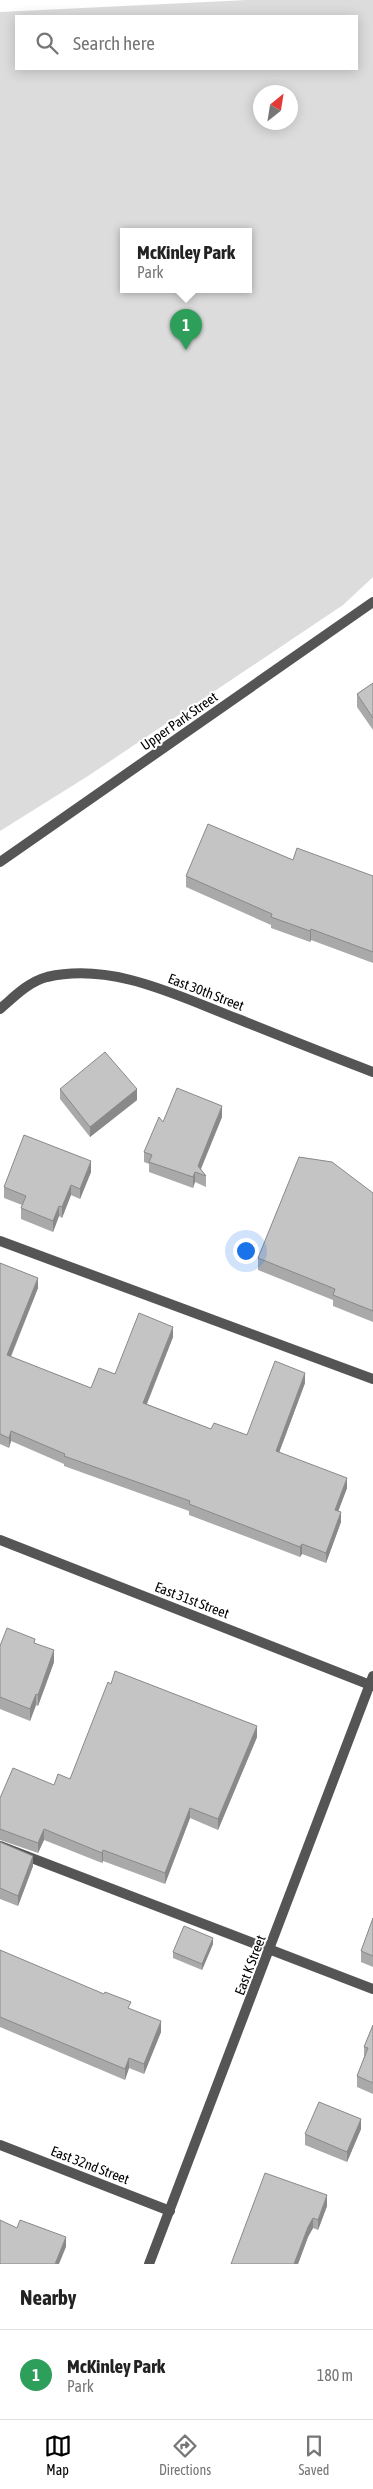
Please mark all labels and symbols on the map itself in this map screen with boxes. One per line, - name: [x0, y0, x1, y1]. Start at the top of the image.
- north arrow: [253, 85, 298, 130]
- pin: 1: [170, 309, 202, 350]
- street label: Upper Park Street: [138, 689, 220, 753]
- street label: East 30th Street: [166, 970, 246, 1014]
- your location: [233, 1238, 259, 1264]
- street label: East 31st Street: [153, 1579, 231, 1621]
- street label: East K Street: [231, 1933, 269, 1997]
- street label: East 32nd Street: [49, 2143, 131, 2187]

